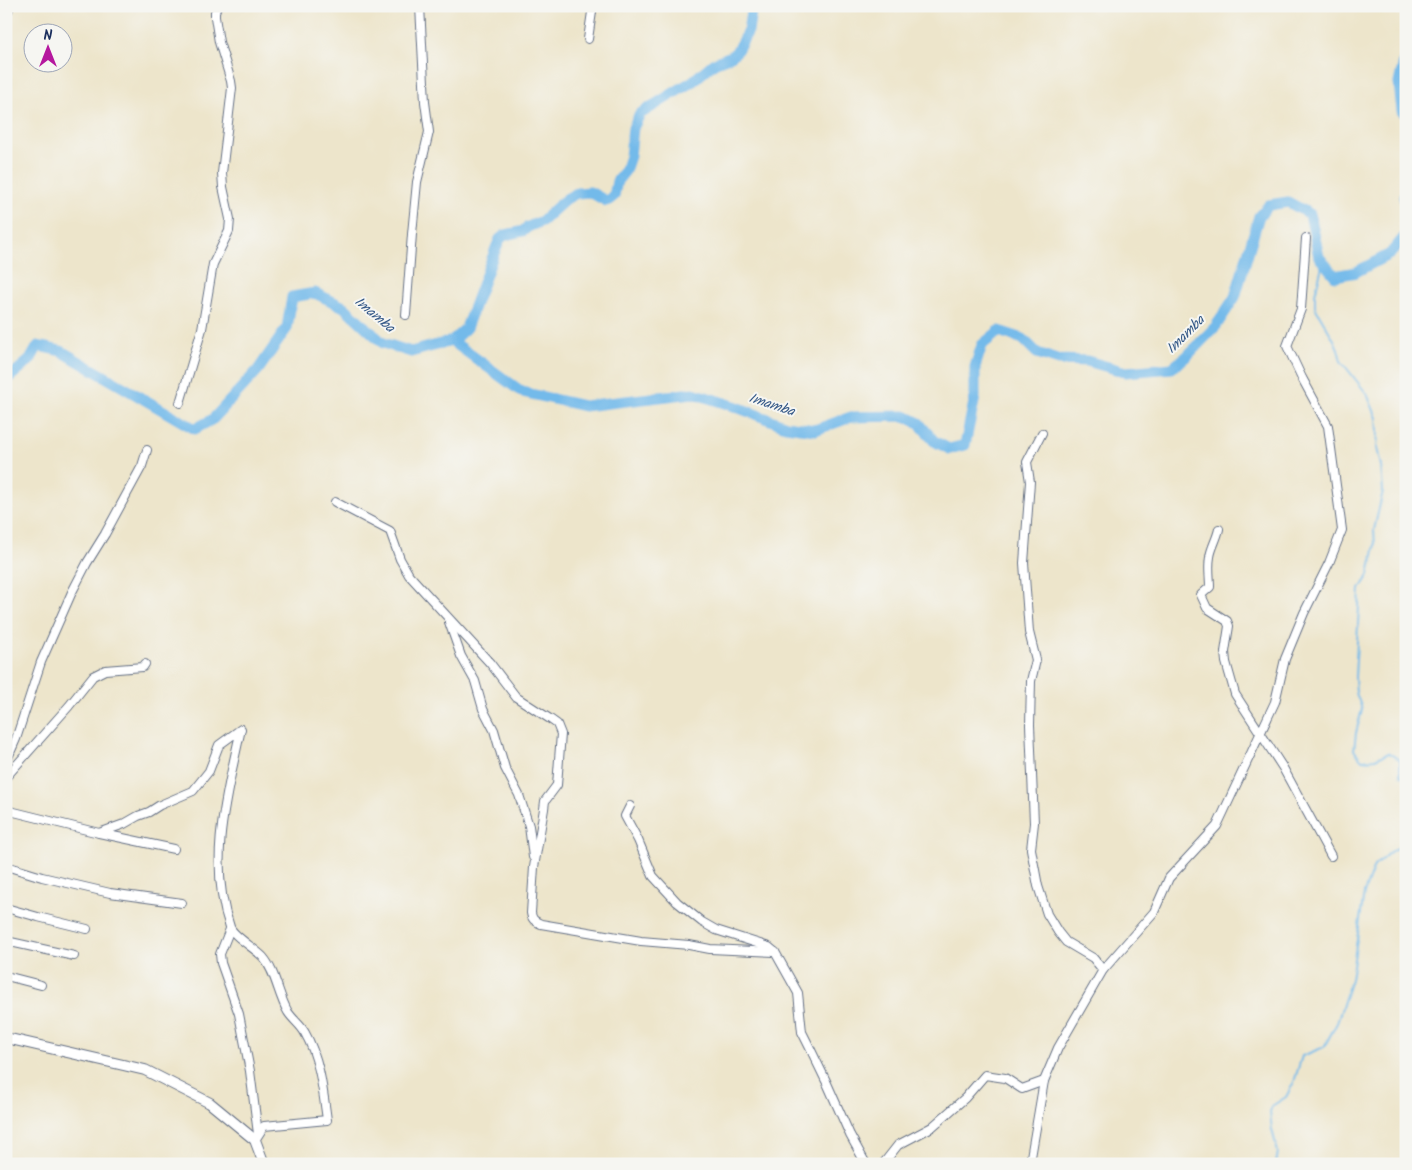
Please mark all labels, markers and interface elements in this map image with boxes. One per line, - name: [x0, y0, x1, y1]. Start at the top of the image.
- north arrow: [22, 22, 72, 72]
- text: N: [44, 25, 53, 47]
- water label: Imamba: [349, 291, 401, 339]
- water label: Imamba: [1161, 309, 1211, 359]
- water label: Imamba: [746, 387, 799, 423]

